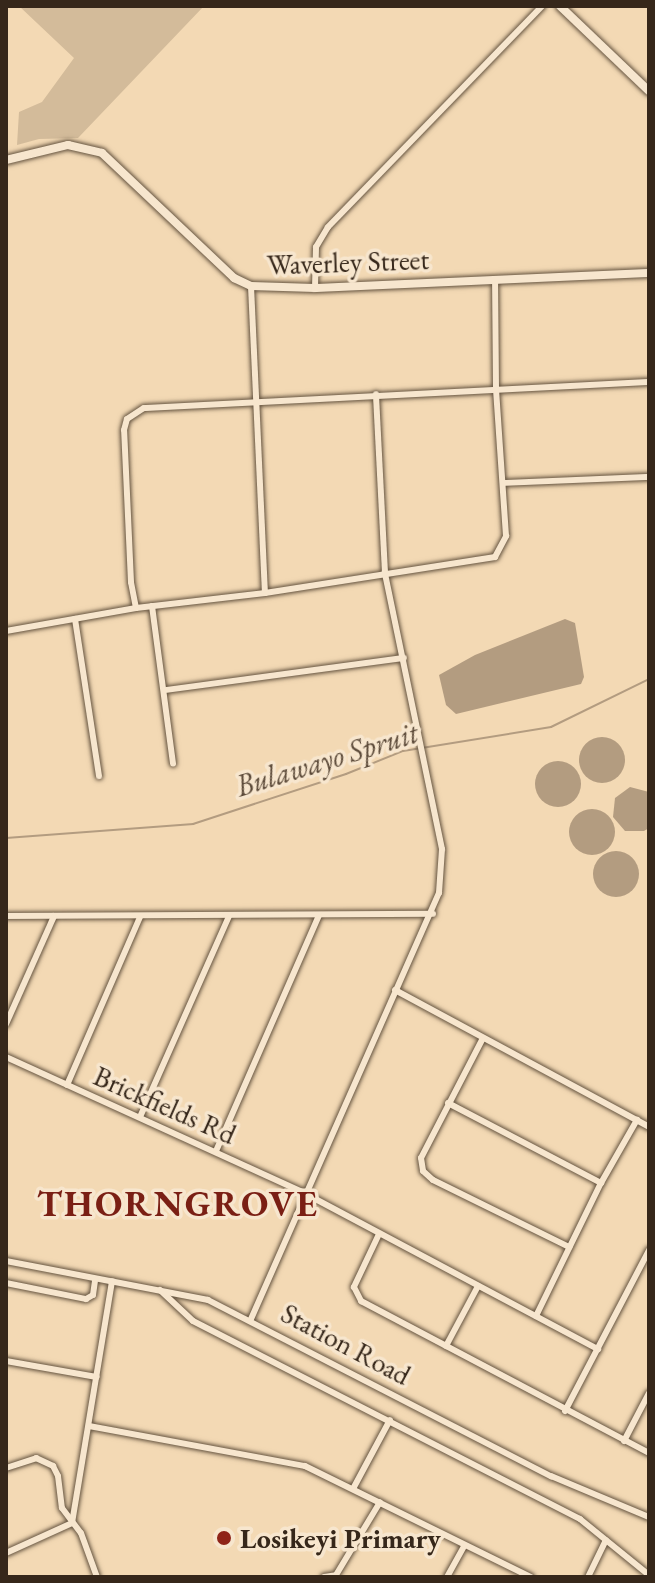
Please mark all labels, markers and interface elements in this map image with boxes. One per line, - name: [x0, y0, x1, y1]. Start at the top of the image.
- street label: Waverley Street: [266, 242, 430, 282]
- water label: Bulawayo Spruit: [231, 715, 423, 805]
- street label: Brickfields Rd: [89, 1059, 241, 1151]
- district label: THORNGROVE: [37, 1182, 319, 1226]
- street label: Station Road: [276, 1296, 416, 1392]
- place label: Losikeyi Primary: [240, 1521, 441, 1555]
- marker: Losikeyi Primary: [215, 1529, 233, 1547]

